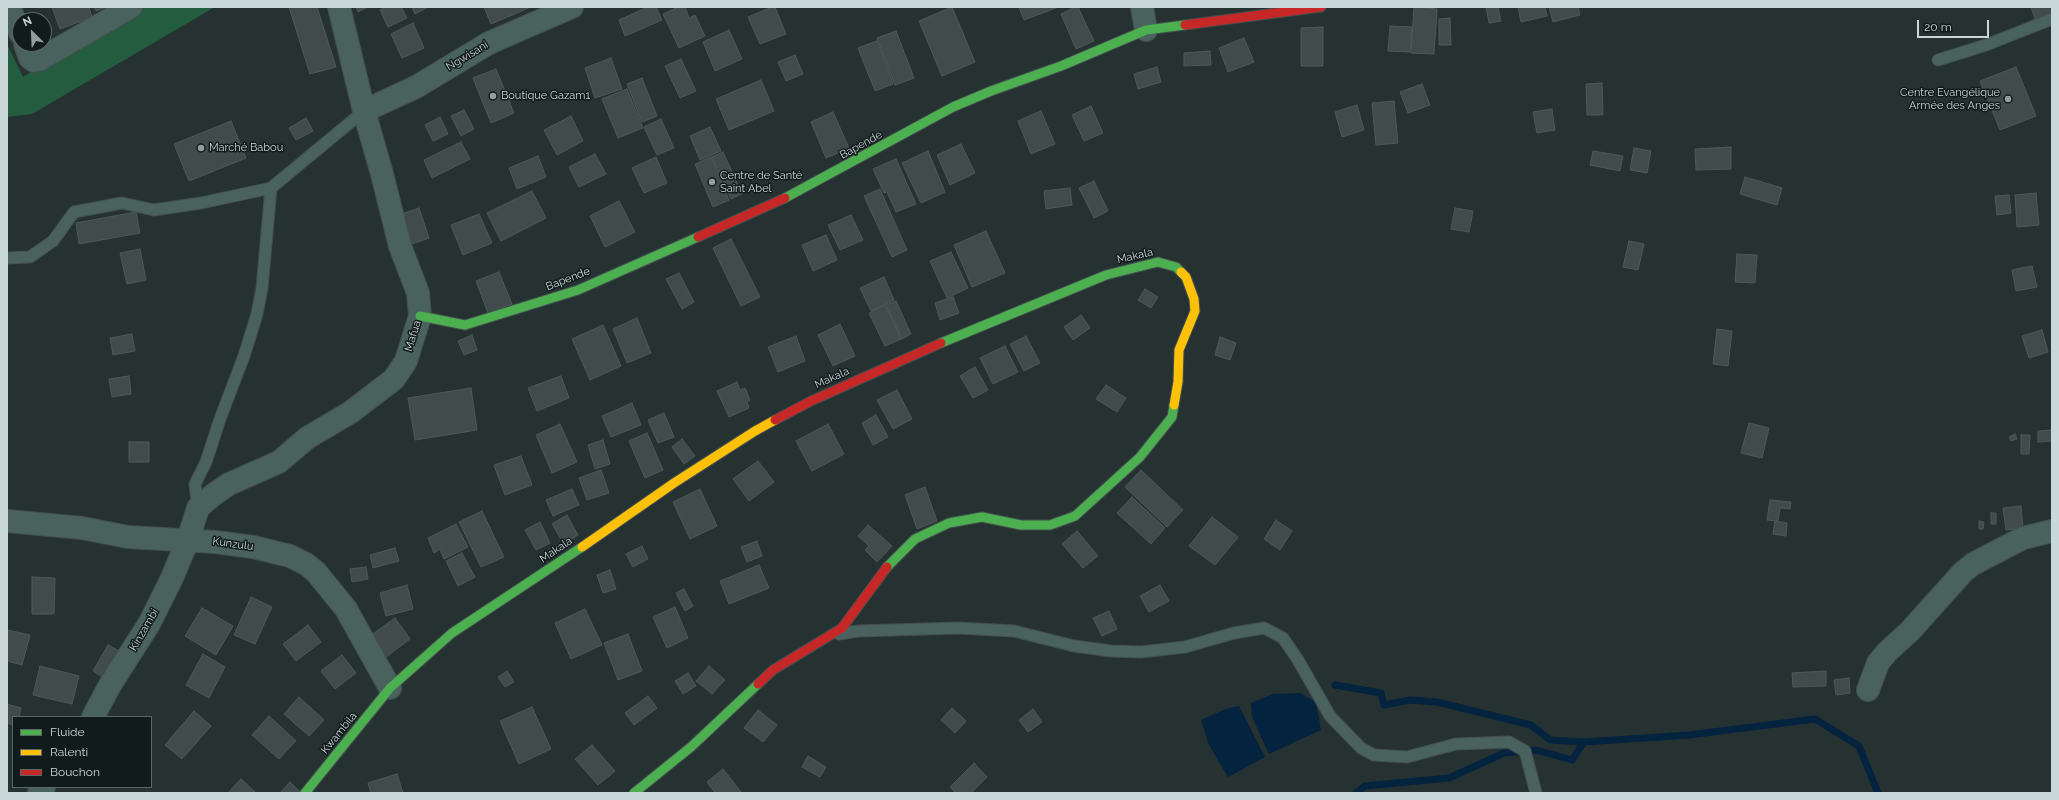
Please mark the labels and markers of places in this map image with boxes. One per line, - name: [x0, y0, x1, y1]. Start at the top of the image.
- place label: Centre Evangélique Armée des Anges: [1900, 86, 2000, 112]
- place label: Boutique Gazam1: [501, 89, 590, 103]
- marker: Boutique Gazam1: [488, 91, 498, 101]
- marker: Centre Evangélique Armée des Anges: [2003, 94, 2013, 104]
- place label: Marché Babou: [209, 141, 283, 155]
- marker: Marché Babou: [196, 143, 206, 153]
- place label: Centre de Santé Saint Abel: [720, 169, 802, 195]
- marker: Centre de Santé Saint Abel: [707, 177, 717, 187]

